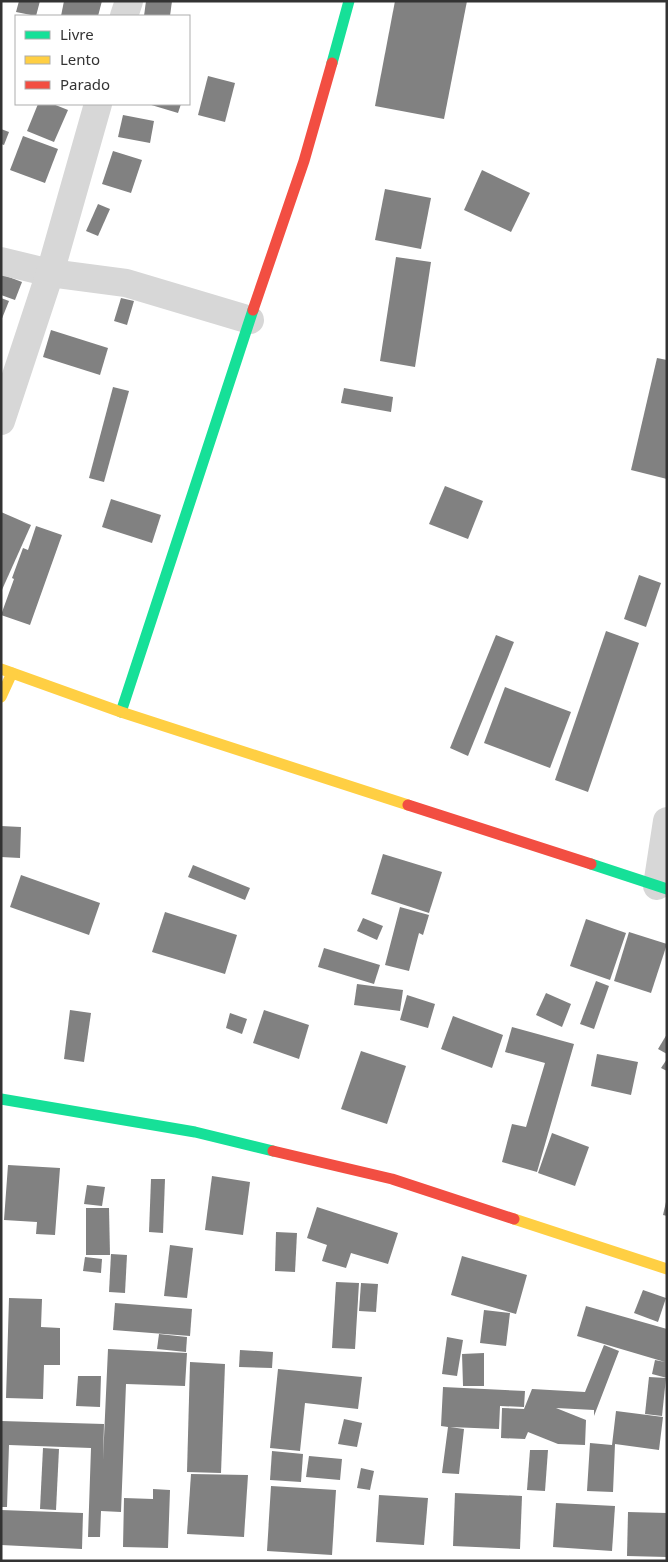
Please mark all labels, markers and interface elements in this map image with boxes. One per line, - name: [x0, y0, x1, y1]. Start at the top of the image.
- legend: [15, 15, 190, 105]
- text: Livre: [60, 24, 94, 44]
- text: Lento: [60, 49, 100, 69]
- text: Parado: [60, 74, 110, 94]

